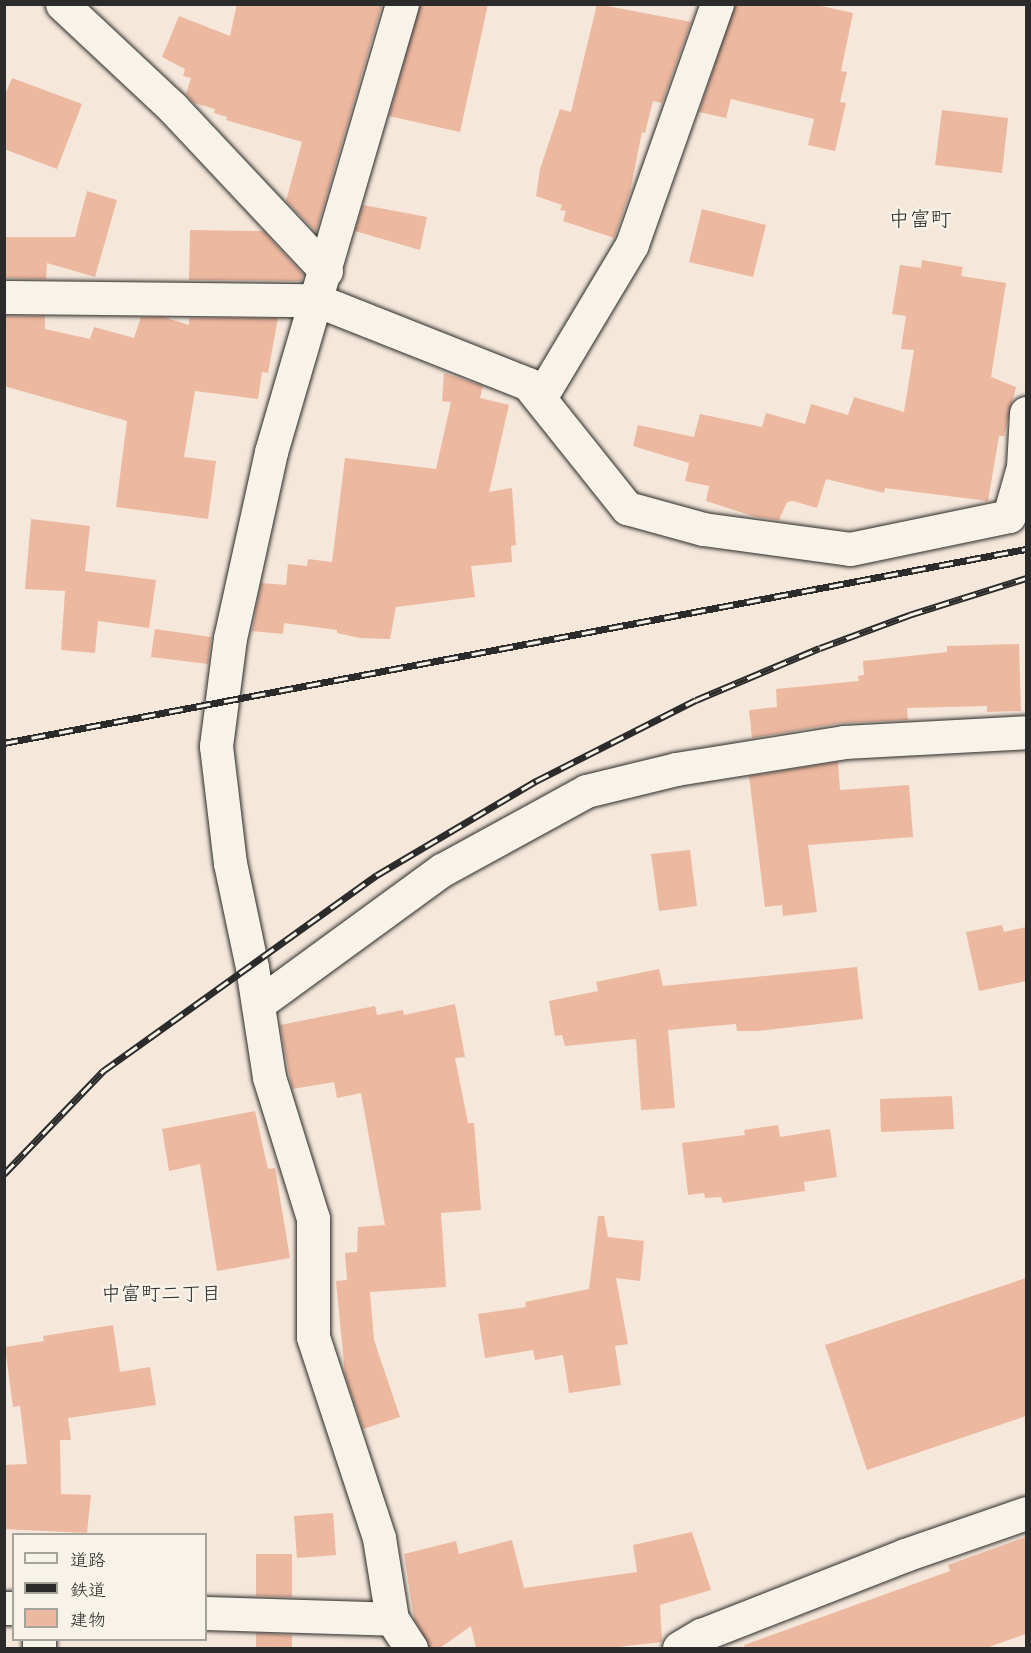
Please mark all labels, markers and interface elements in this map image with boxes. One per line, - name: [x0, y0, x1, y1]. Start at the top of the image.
- district label: 中富町: [889, 206, 951, 232]
- district label: 中富町二丁目: [101, 1280, 221, 1304]
- legend: [12, 1533, 207, 1641]
- text: 道路: [70, 1547, 106, 1572]
- text: 鉄道: [70, 1577, 106, 1602]
- text: 建物: [70, 1607, 106, 1632]

